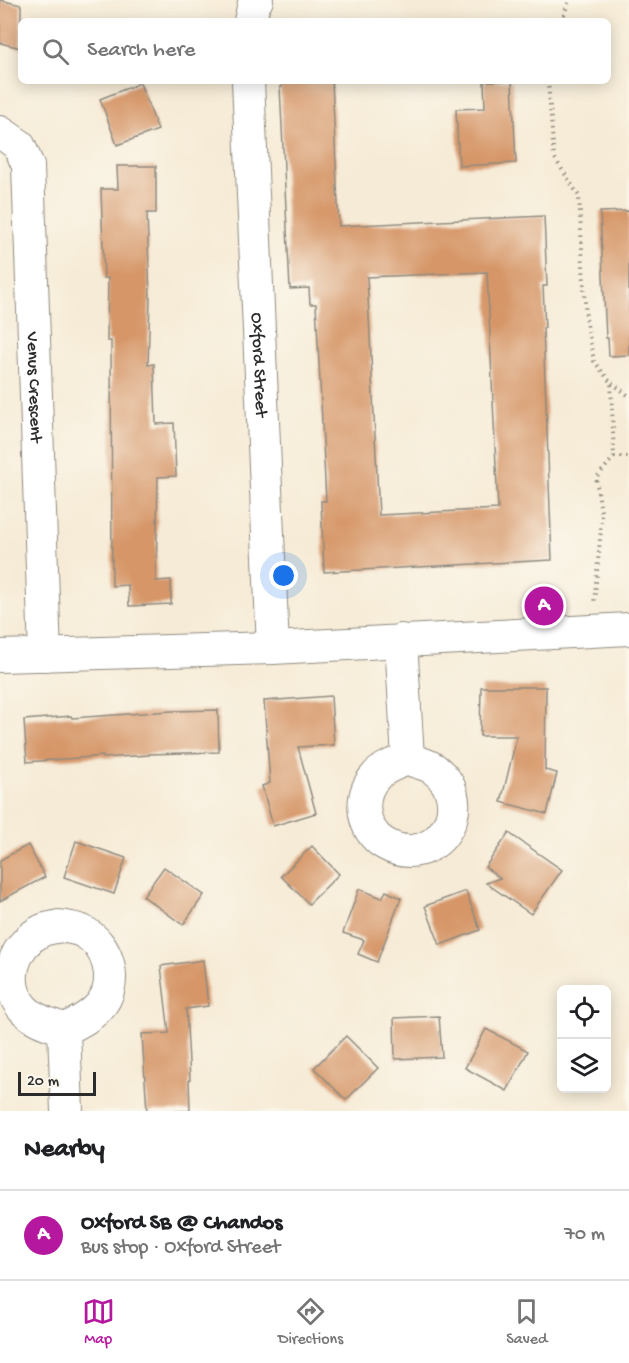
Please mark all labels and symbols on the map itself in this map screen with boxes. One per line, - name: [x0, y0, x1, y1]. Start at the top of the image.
- street label: Oxford Street: [245, 312, 271, 419]
- street label: Venus Crescent: [21, 330, 46, 444]
- your location: [269, 561, 298, 590]
- pin: A: [524, 584, 564, 628]
- scale bar: [18, 1069, 96, 1096]

